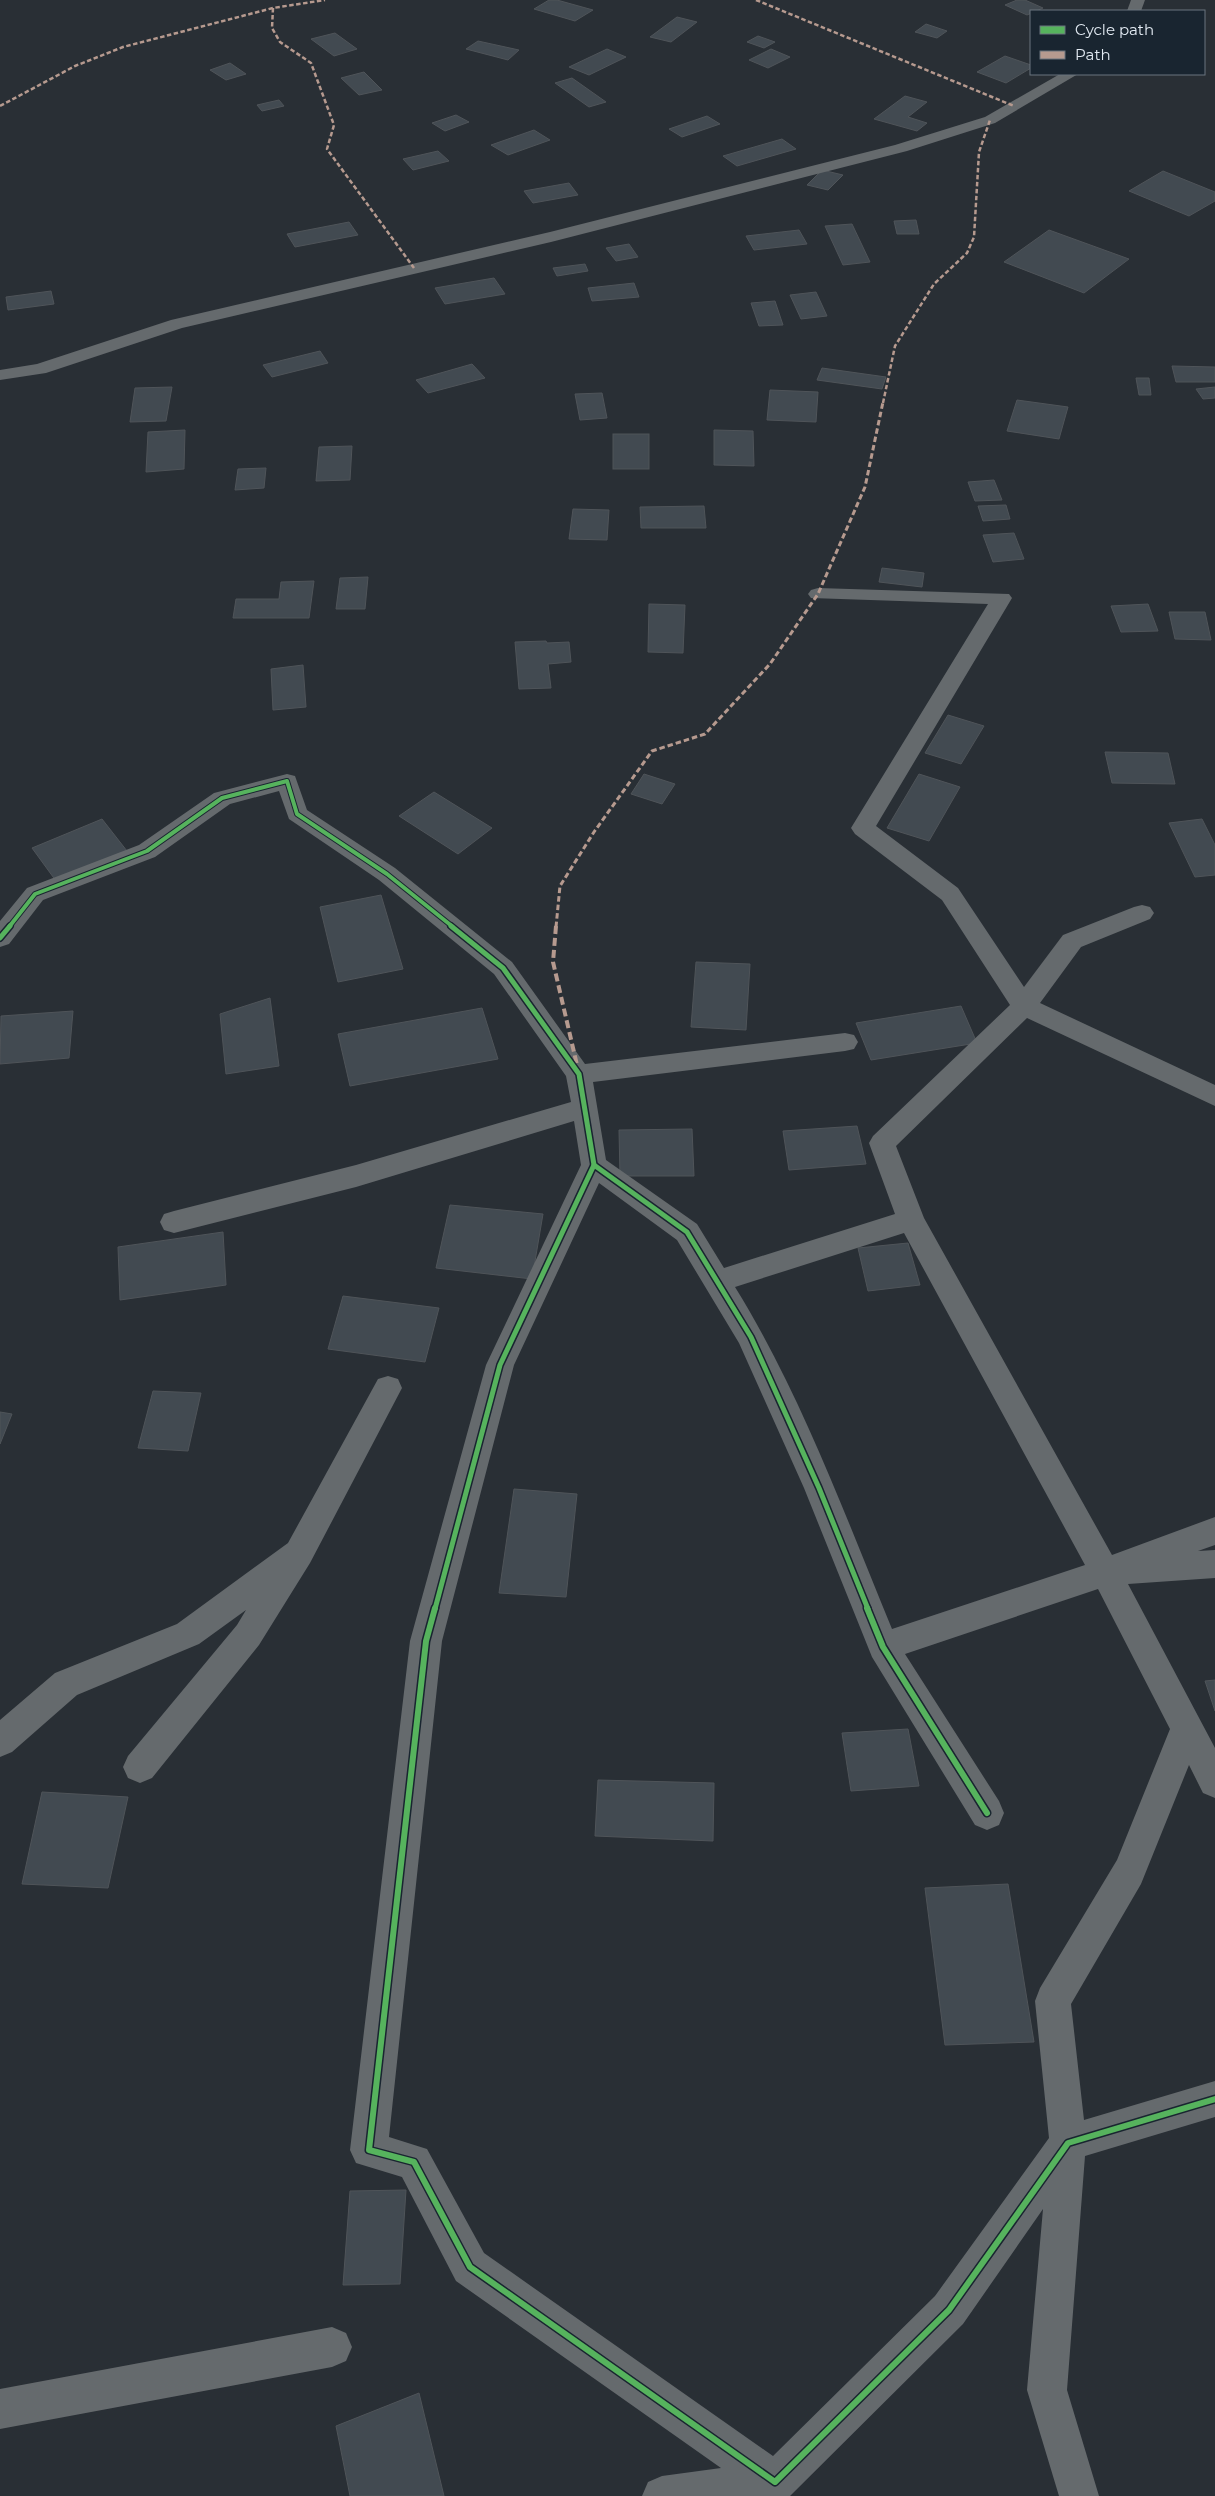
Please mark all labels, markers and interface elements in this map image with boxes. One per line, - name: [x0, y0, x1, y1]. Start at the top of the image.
- legend: [1030, 10, 1205, 75]
- text: Cycle path: [1075, 20, 1154, 39]
- text: Path: [1075, 45, 1111, 64]

